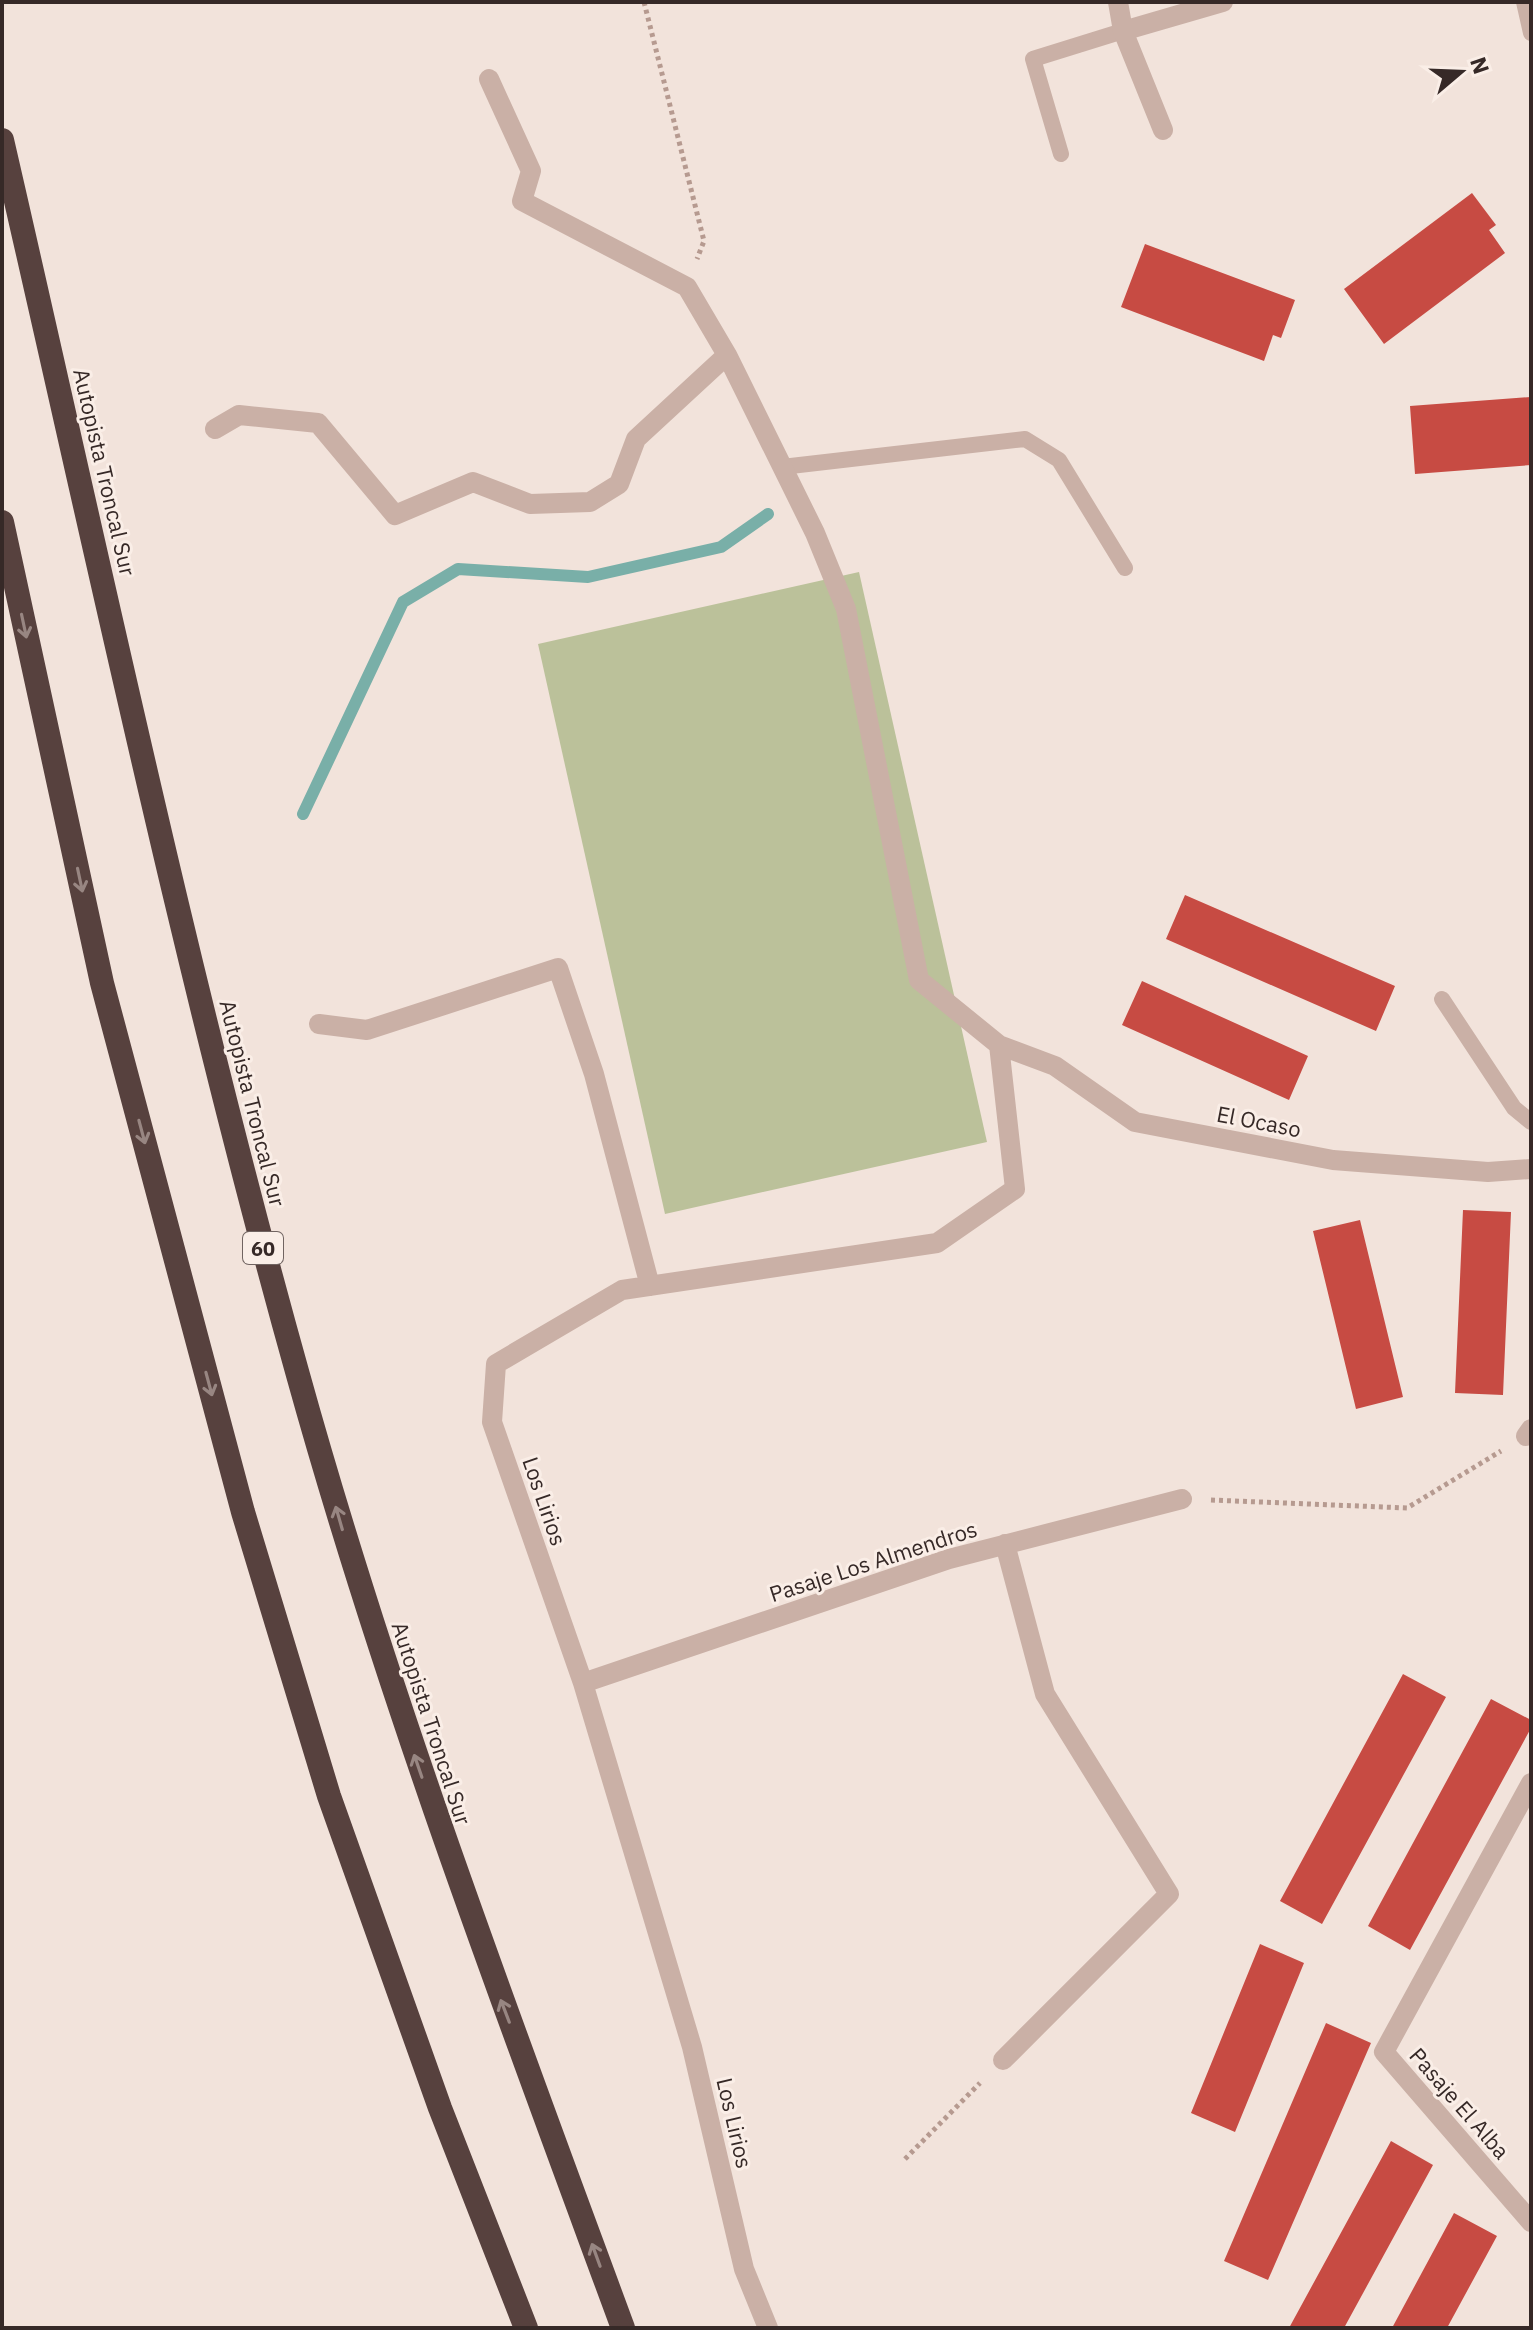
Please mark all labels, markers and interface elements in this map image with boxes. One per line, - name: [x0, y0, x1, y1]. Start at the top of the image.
- north arrow: [1421, 32, 1501, 112]
- text: N: [1464, 53, 1497, 78]
- street label: Autopista Troncal Sur: [67, 366, 143, 578]
- one-way arrow: [18, 613, 33, 638]
- one-way arrow: [73, 867, 88, 892]
- street label: Autopista Troncal Sur: [213, 997, 293, 1209]
- street label: El Ocaso: [1214, 1099, 1304, 1143]
- one-way arrow: [135, 1119, 150, 1145]
- road number: 60: [243, 1232, 283, 1264]
- one-way arrow: [202, 1370, 217, 1396]
- street label: Los Lirios: [516, 1453, 574, 1549]
- one-way arrow: [331, 1506, 346, 1532]
- street label: Pasaje Los Almendros: [765, 1514, 981, 1608]
- street label: Autopista Troncal Sur: [385, 1618, 479, 1828]
- one-way arrow: [410, 1754, 425, 1779]
- one-way arrow: [497, 1999, 511, 2024]
- street label: Pasaje El Alba: [1404, 2041, 1517, 2165]
- street label: Los Lirios: [711, 2075, 759, 2171]
- one-way arrow: [588, 2243, 602, 2268]

